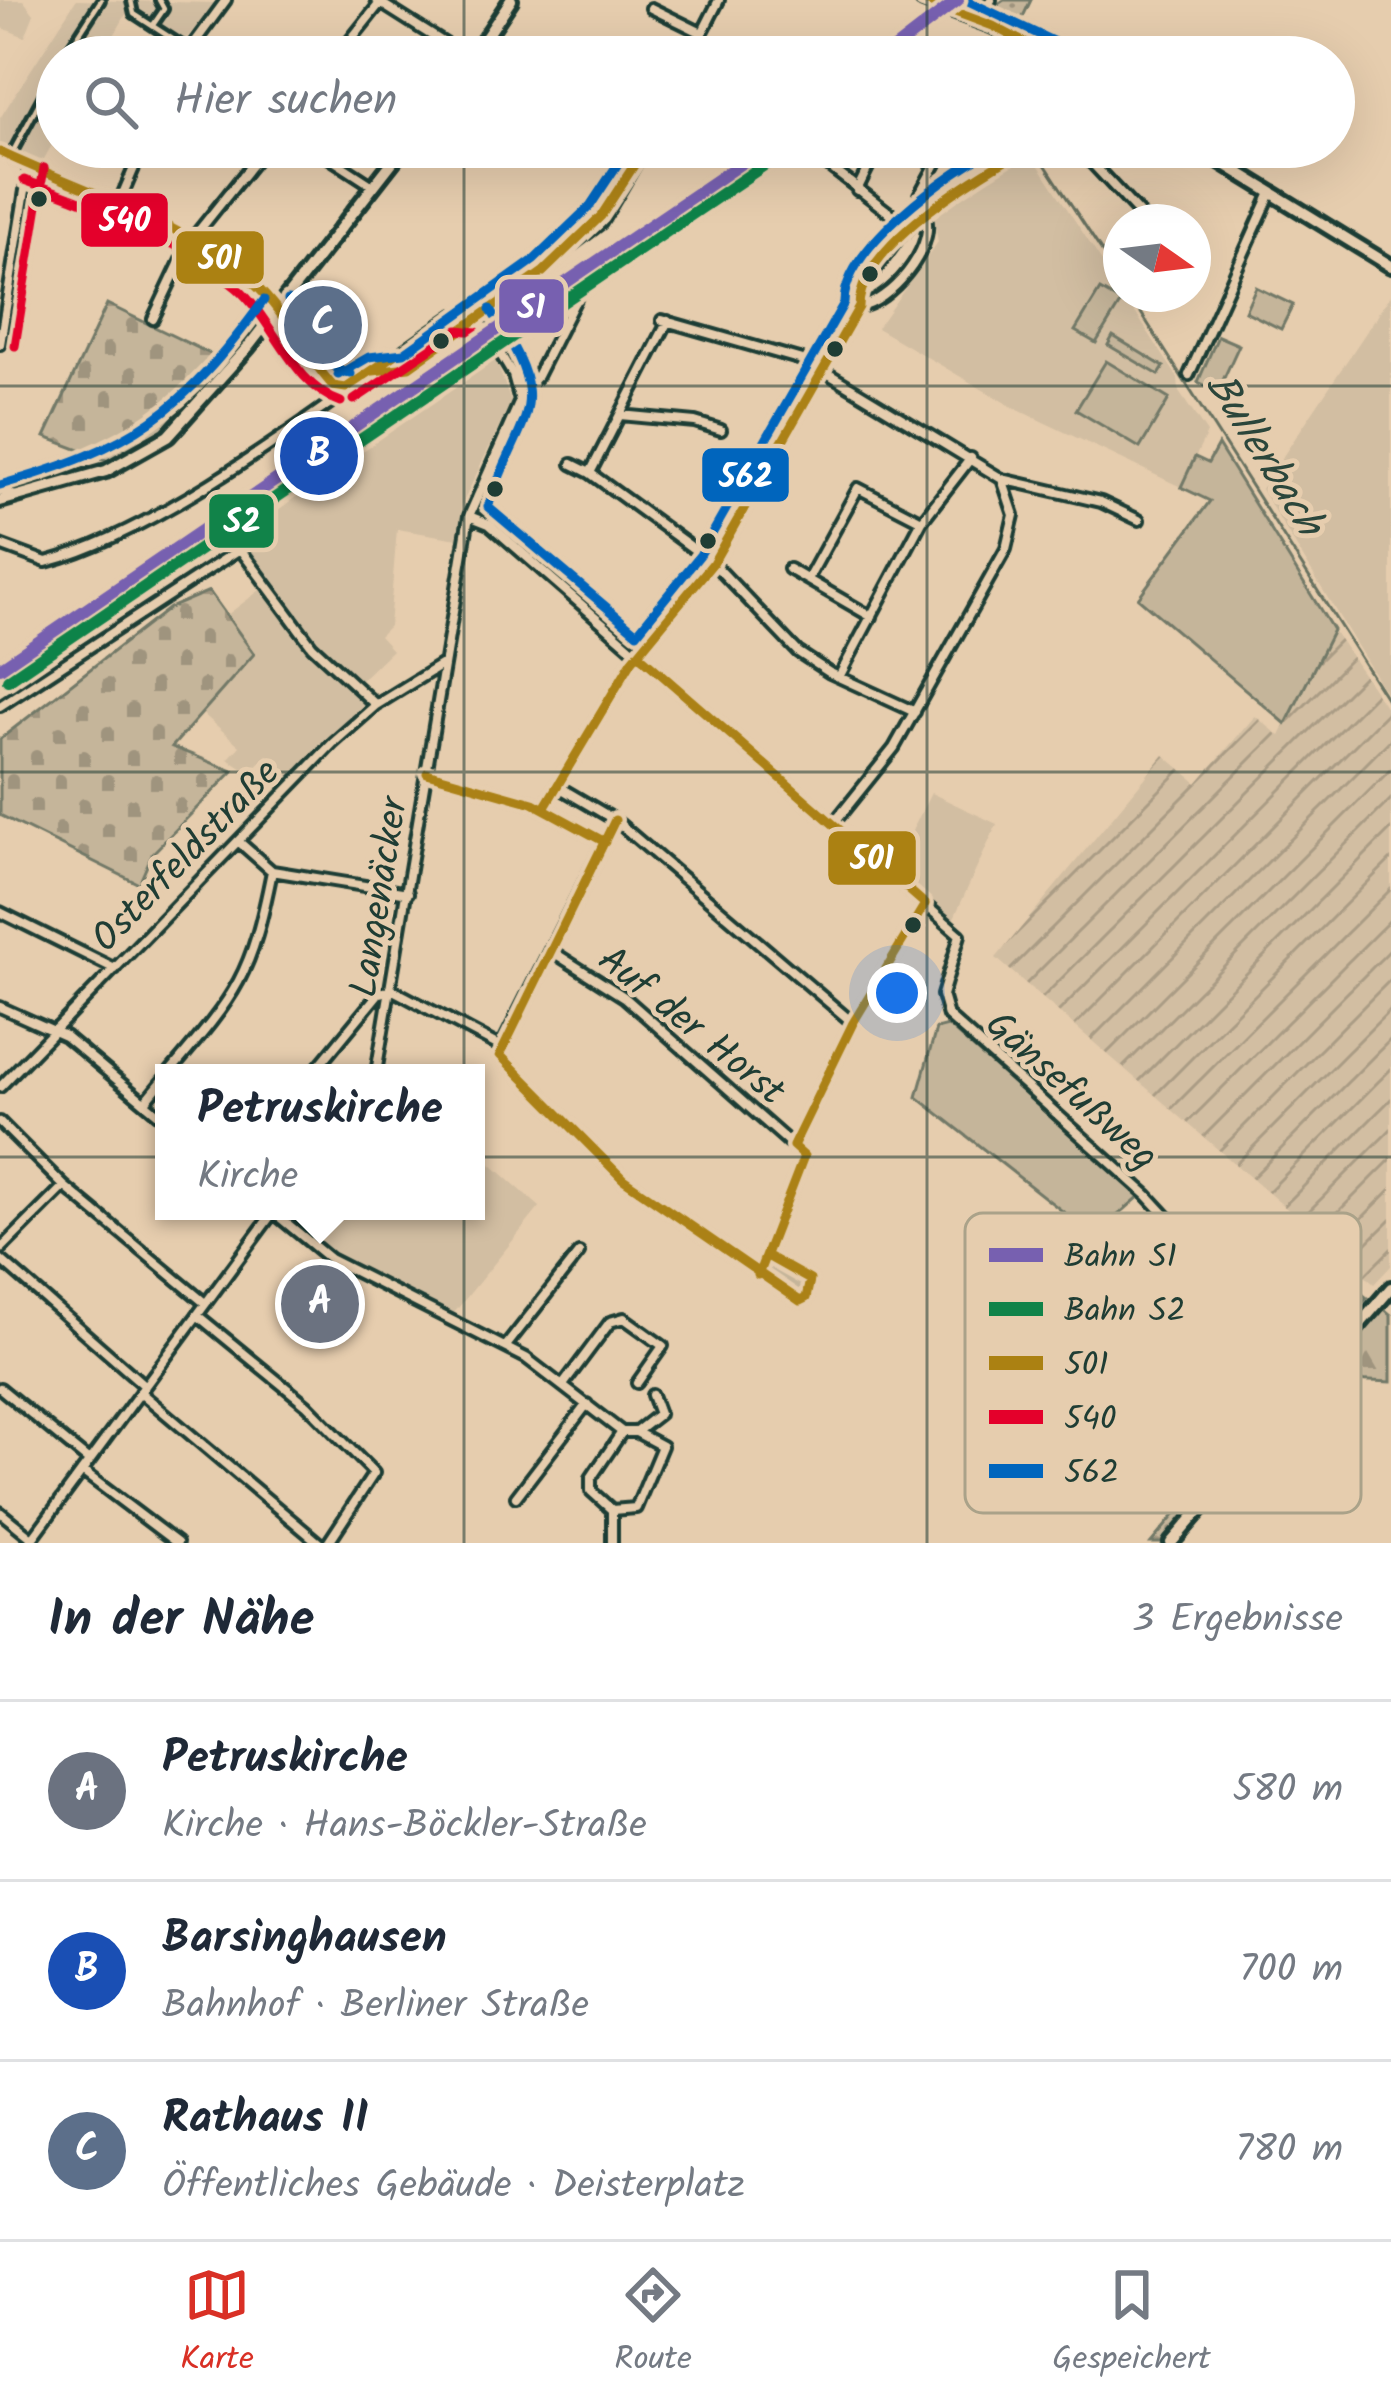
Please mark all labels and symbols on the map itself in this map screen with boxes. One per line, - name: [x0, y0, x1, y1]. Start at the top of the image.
- unlabelled marker: [28, 188, 50, 210]
- line badge: 540: [79, 191, 170, 249]
- text: 540: [98, 196, 152, 249]
- north arrow: [1103, 204, 1211, 312]
- line badge: 501: [174, 229, 266, 286]
- text: 501: [197, 234, 242, 287]
- unlabelled marker: [859, 263, 881, 285]
- line badge: S1: [497, 277, 566, 335]
- pin: C: [284, 280, 362, 370]
- text: S1: [517, 283, 545, 336]
- unlabelled marker: [430, 330, 452, 352]
- unlabelled marker: [824, 338, 846, 360]
- water label: Bullerbach: [1186, 359, 1342, 553]
- pin: B: [280, 411, 358, 501]
- line badge: 562: [700, 446, 791, 504]
- text: 562: [718, 452, 773, 505]
- unlabelled marker: [484, 478, 506, 500]
- line badge: S2: [207, 492, 276, 550]
- text: S2: [223, 497, 261, 550]
- unlabelled marker: [697, 530, 719, 552]
- street label: Osterfeldstraße: [78, 745, 296, 968]
- street label: Langenäcker: [335, 791, 428, 1002]
- line badge: 501: [826, 829, 918, 887]
- text: 501: [849, 834, 894, 887]
- unlabelled marker: [902, 914, 924, 936]
- street label: Auf der Horst: [583, 932, 799, 1123]
- your location: [867, 963, 927, 1023]
- street label: Gänsefußweg: [969, 997, 1171, 1187]
- legend: [965, 1213, 1361, 1513]
- text: Bahn S1: [1064, 1232, 1177, 1285]
- pin: A: [281, 1259, 359, 1349]
- text: Bahn S2: [1064, 1286, 1186, 1339]
- text: 501: [1064, 1340, 1109, 1393]
- text: 540: [1064, 1394, 1116, 1447]
- text: 562: [1064, 1448, 1119, 1501]

